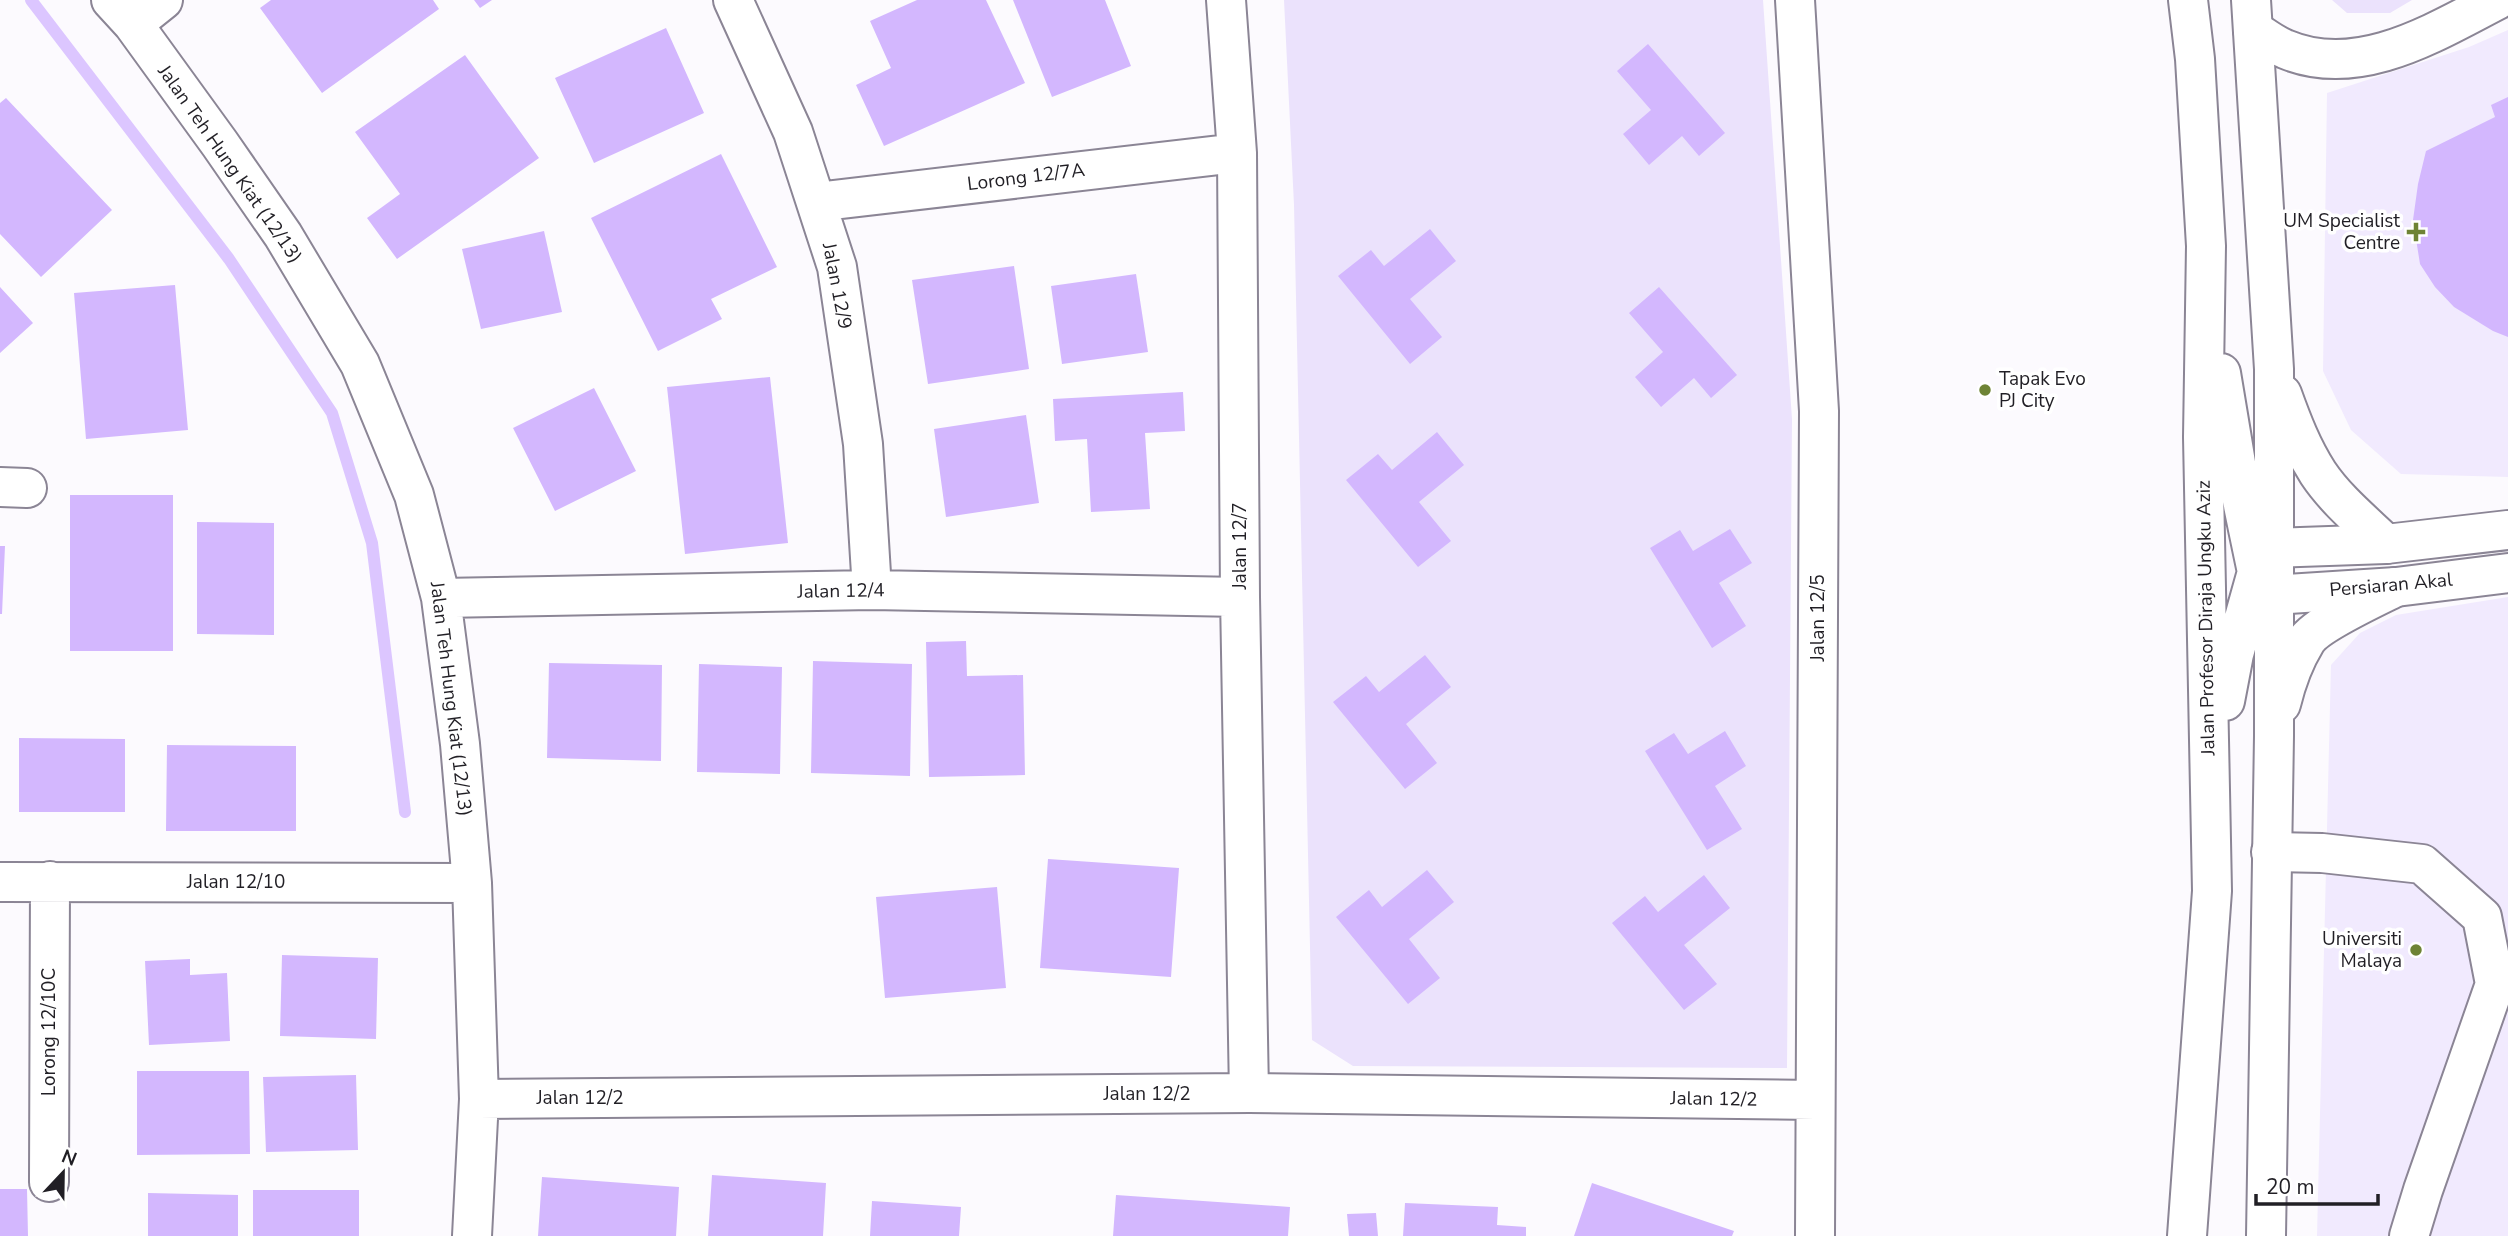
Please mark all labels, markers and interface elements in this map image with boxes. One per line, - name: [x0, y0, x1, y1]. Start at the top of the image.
- street label: Jalan Teh Hung Kiat (12/13): [151, 59, 308, 268]
- street label: Lorong 12/7A: [966, 157, 1086, 197]
- place label: UM Specialist Centre: [2283, 208, 2400, 256]
- marker: UM Specialist Centre: [2406, 222, 2426, 242]
- street label: Jalan 12/9: [816, 240, 858, 331]
- place label: Tapak Evo PJ City: [1999, 366, 2086, 414]
- marker: Tapak Evo PJ City: [1977, 382, 1993, 398]
- street label: Jalan Profesor Diraja Ungku Aziz: [2191, 480, 2221, 757]
- street label: Jalan 12/7: [1227, 502, 1253, 591]
- street label: Persiaran Akal: [2328, 567, 2454, 603]
- street label: Jalan 12/5: [1805, 574, 1831, 663]
- street label: Jalan 12/4: [796, 577, 885, 605]
- street label: Jalan Teh Hung Kiat (12/13): [424, 579, 478, 818]
- street label: Jalan 12/10: [186, 869, 285, 895]
- place label: Universiti Malaya: [2322, 926, 2402, 974]
- marker: Universiti Malaya: [2408, 942, 2424, 958]
- street label: Lorong 12/10C: [36, 968, 62, 1096]
- street label: Jalan 12/2: [1102, 1081, 1191, 1107]
- street label: Jalan 12/2: [535, 1085, 624, 1111]
- street label: Jalan 12/2: [1669, 1085, 1758, 1113]
- north arrow: [28, 1138, 98, 1208]
- text: N: [58, 1143, 80, 1173]
- scale bar: [2256, 1162, 2378, 1206]
- text: 20 m: [2266, 1173, 2315, 1201]

